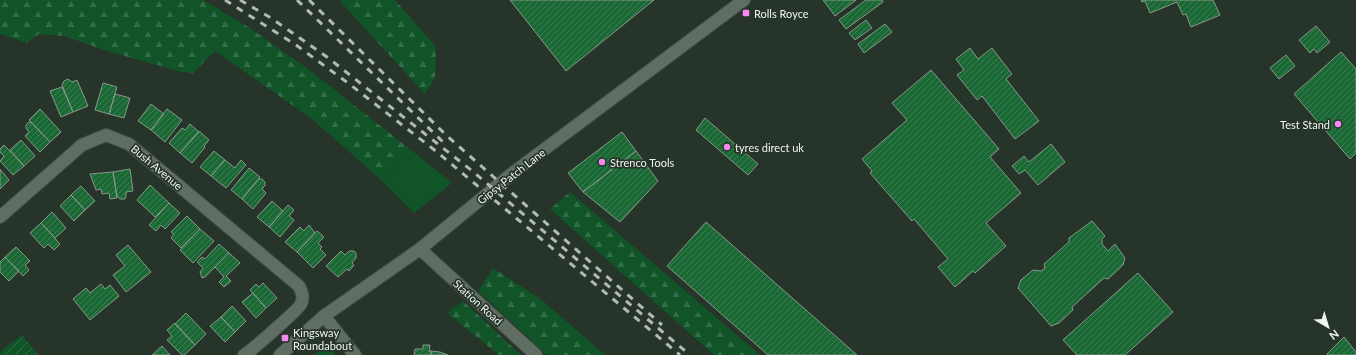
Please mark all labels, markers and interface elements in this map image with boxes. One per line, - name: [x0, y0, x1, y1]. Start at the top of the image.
- place label: Rolls Royce: [754, 7, 809, 20]
- marker: Rolls Royce: [741, 8, 751, 18]
- place label: Test Stand: [1280, 118, 1330, 131]
- marker: Test Stand: [1333, 119, 1343, 129]
- place label: tyres direct uk: [735, 141, 804, 154]
- street label: Bush Avenue: [129, 142, 185, 192]
- marker: tyres direct uk: [722, 142, 732, 152]
- street label: Gipsy Patch Lane: [474, 145, 548, 207]
- place label: Strenco Tools: [610, 156, 674, 169]
- marker: Strenco Tools: [597, 157, 607, 167]
- street label: Station Road: [451, 277, 505, 327]
- north arrow: [1308, 307, 1348, 347]
- place label: Kingsway Roundabout: [293, 326, 352, 352]
- text: N: [1327, 328, 1342, 343]
- marker: Kingsway Roundabout: [280, 333, 290, 343]

